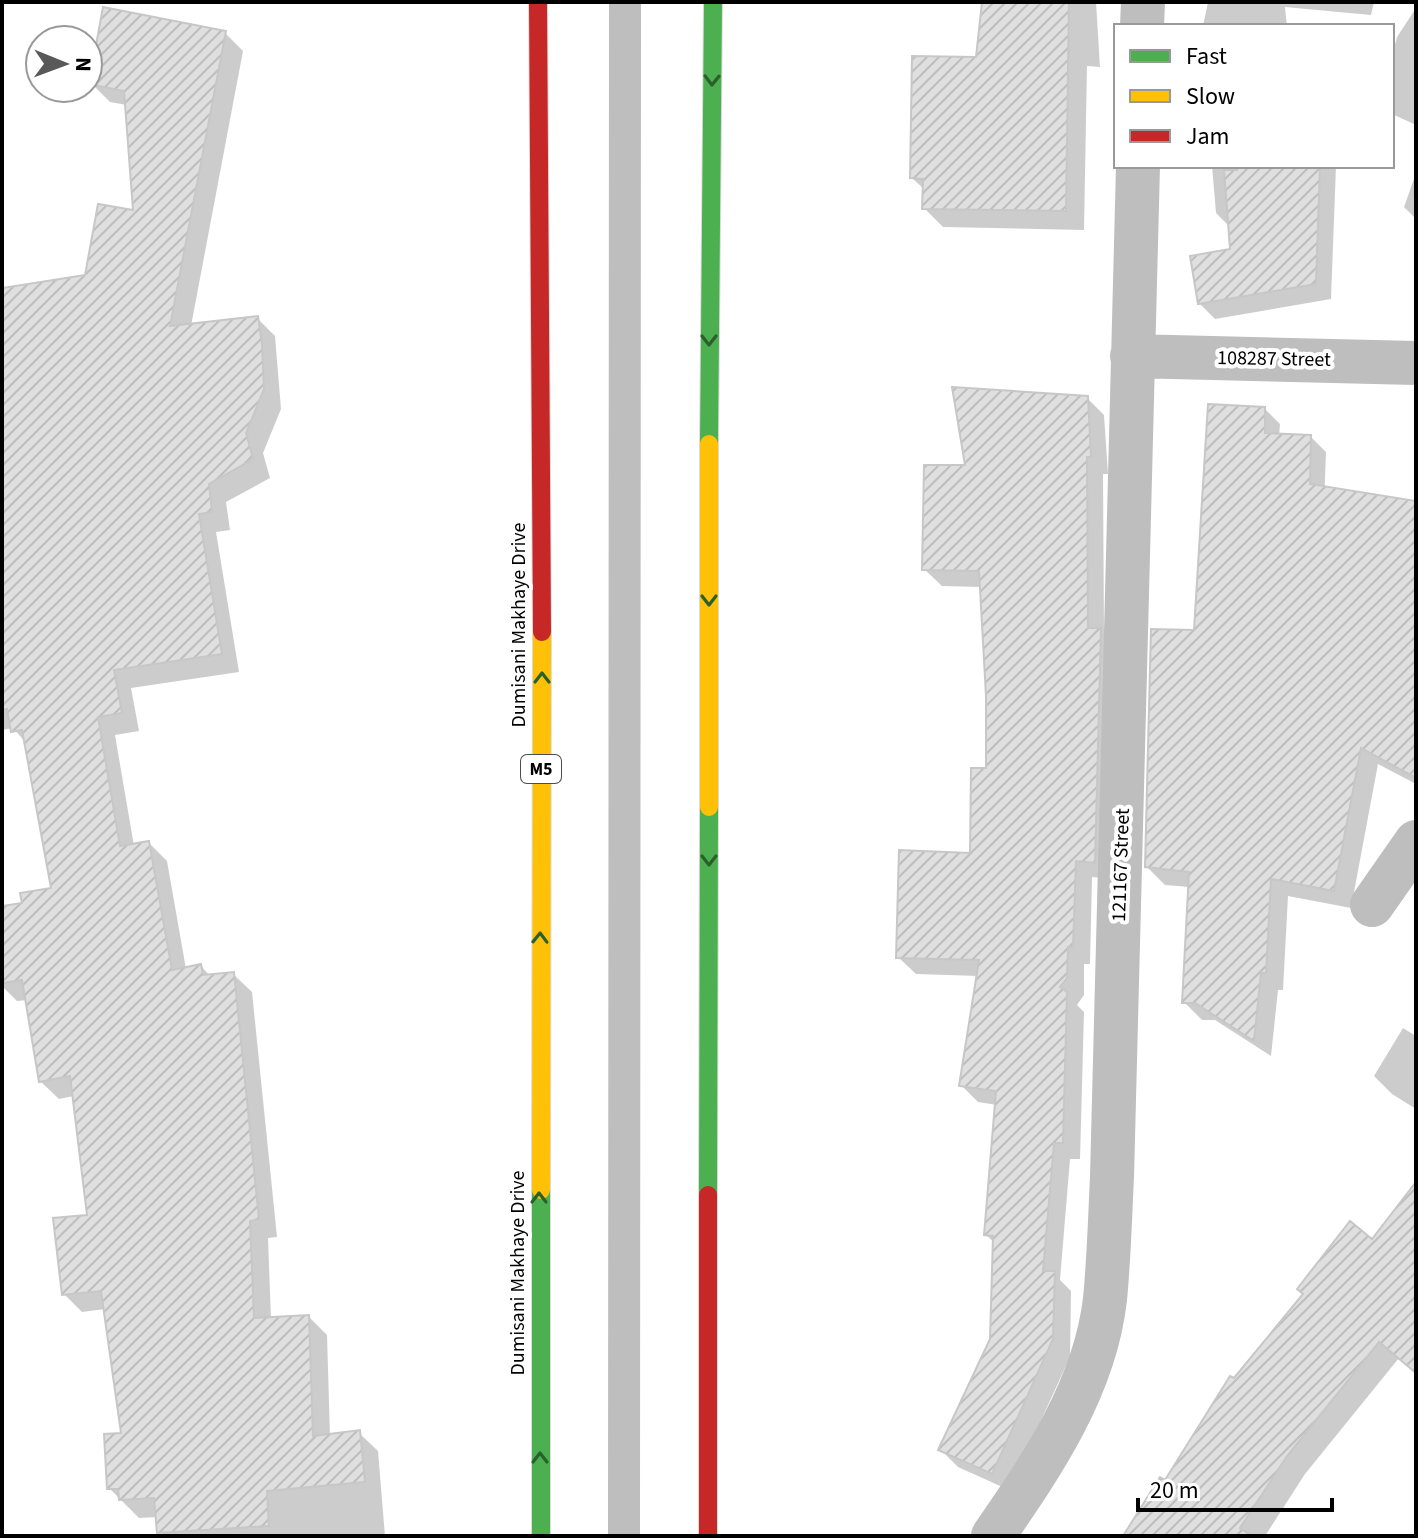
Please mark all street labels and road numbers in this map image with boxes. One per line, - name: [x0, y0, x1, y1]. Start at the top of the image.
- street label: 108287 Street: [1217, 344, 1331, 374]
- street label: Dumisani Makhaye Drive: [505, 522, 533, 728]
- road number: M5: [521, 755, 561, 783]
- street label: 121167 Street: [1105, 807, 1137, 922]
- street label: Dumisani Makhaye Drive: [504, 1170, 532, 1376]

